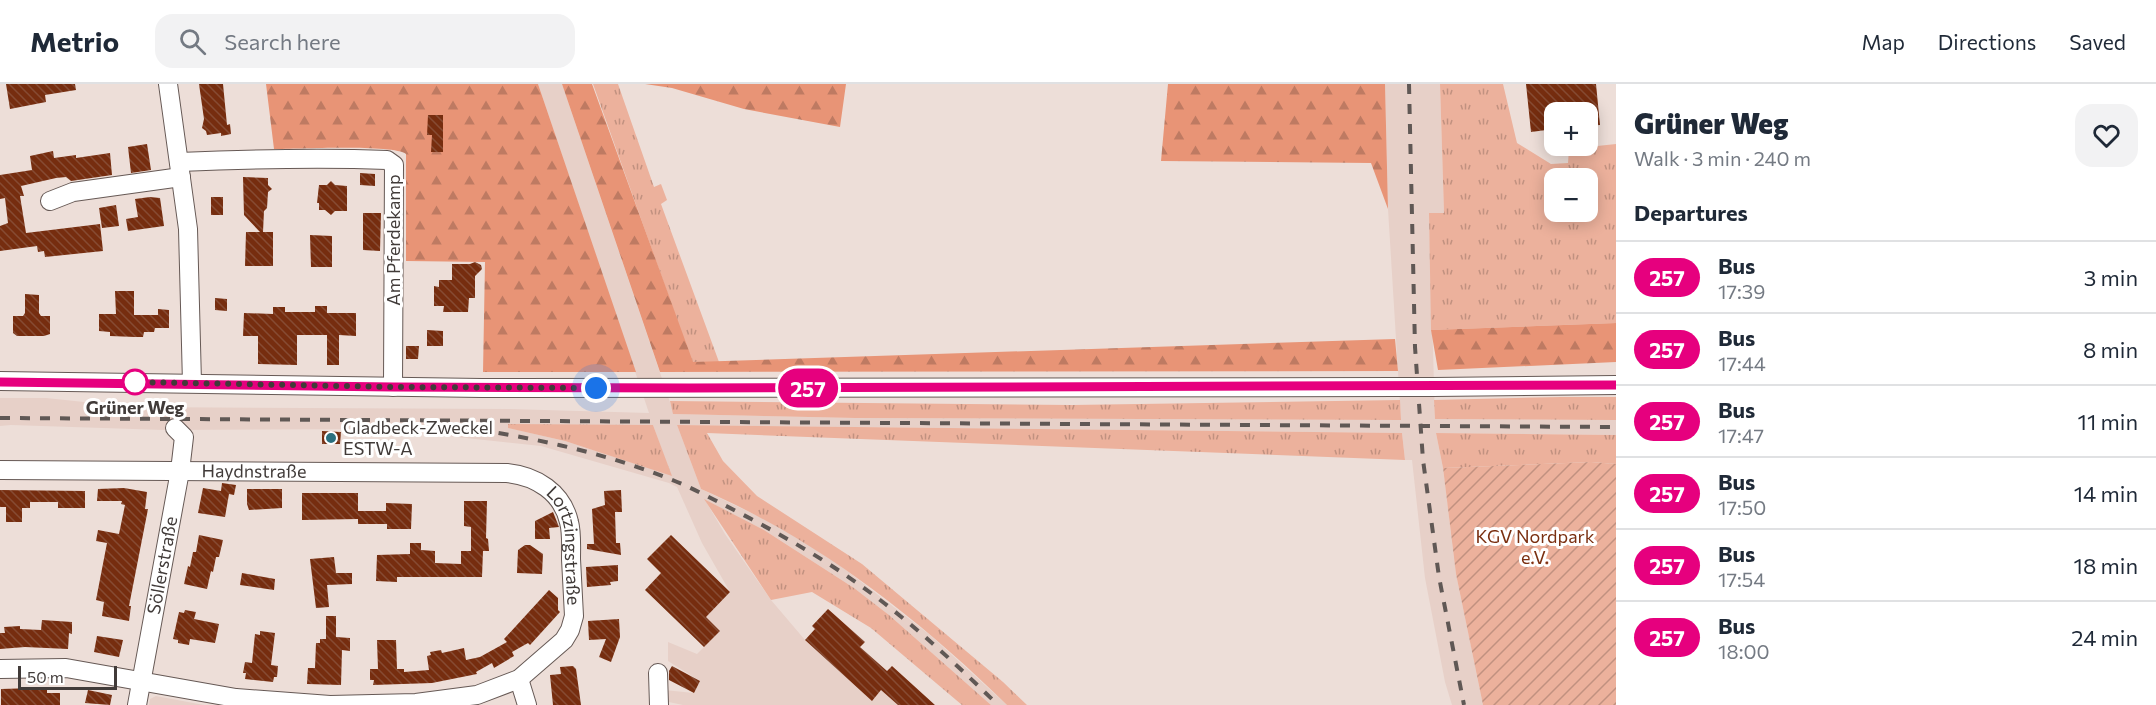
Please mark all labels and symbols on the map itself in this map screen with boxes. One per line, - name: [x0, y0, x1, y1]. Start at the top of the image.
- street label: Am Pferdekamp: [382, 174, 404, 306]
- line badge: 257: [774, 368, 842, 408]
- marker: Grüner Weg: [122, 369, 148, 395]
- your location: [581, 373, 611, 403]
- place label: Grüner Weg: [86, 396, 184, 418]
- place label: Gladbeck-Zweckel ESTW-A: [343, 416, 493, 459]
- marker: Gladbeck-Zweckel ESTW-A: [324, 431, 338, 445]
- street label: Haydnstraße: [201, 459, 307, 482]
- street label: Lortzingstraße: [542, 481, 585, 606]
- street label: Söllerstraße: [142, 514, 181, 616]
- park label: KGV Nordpark e.V.: [1475, 525, 1595, 568]
- scale bar: [18, 663, 117, 690]

